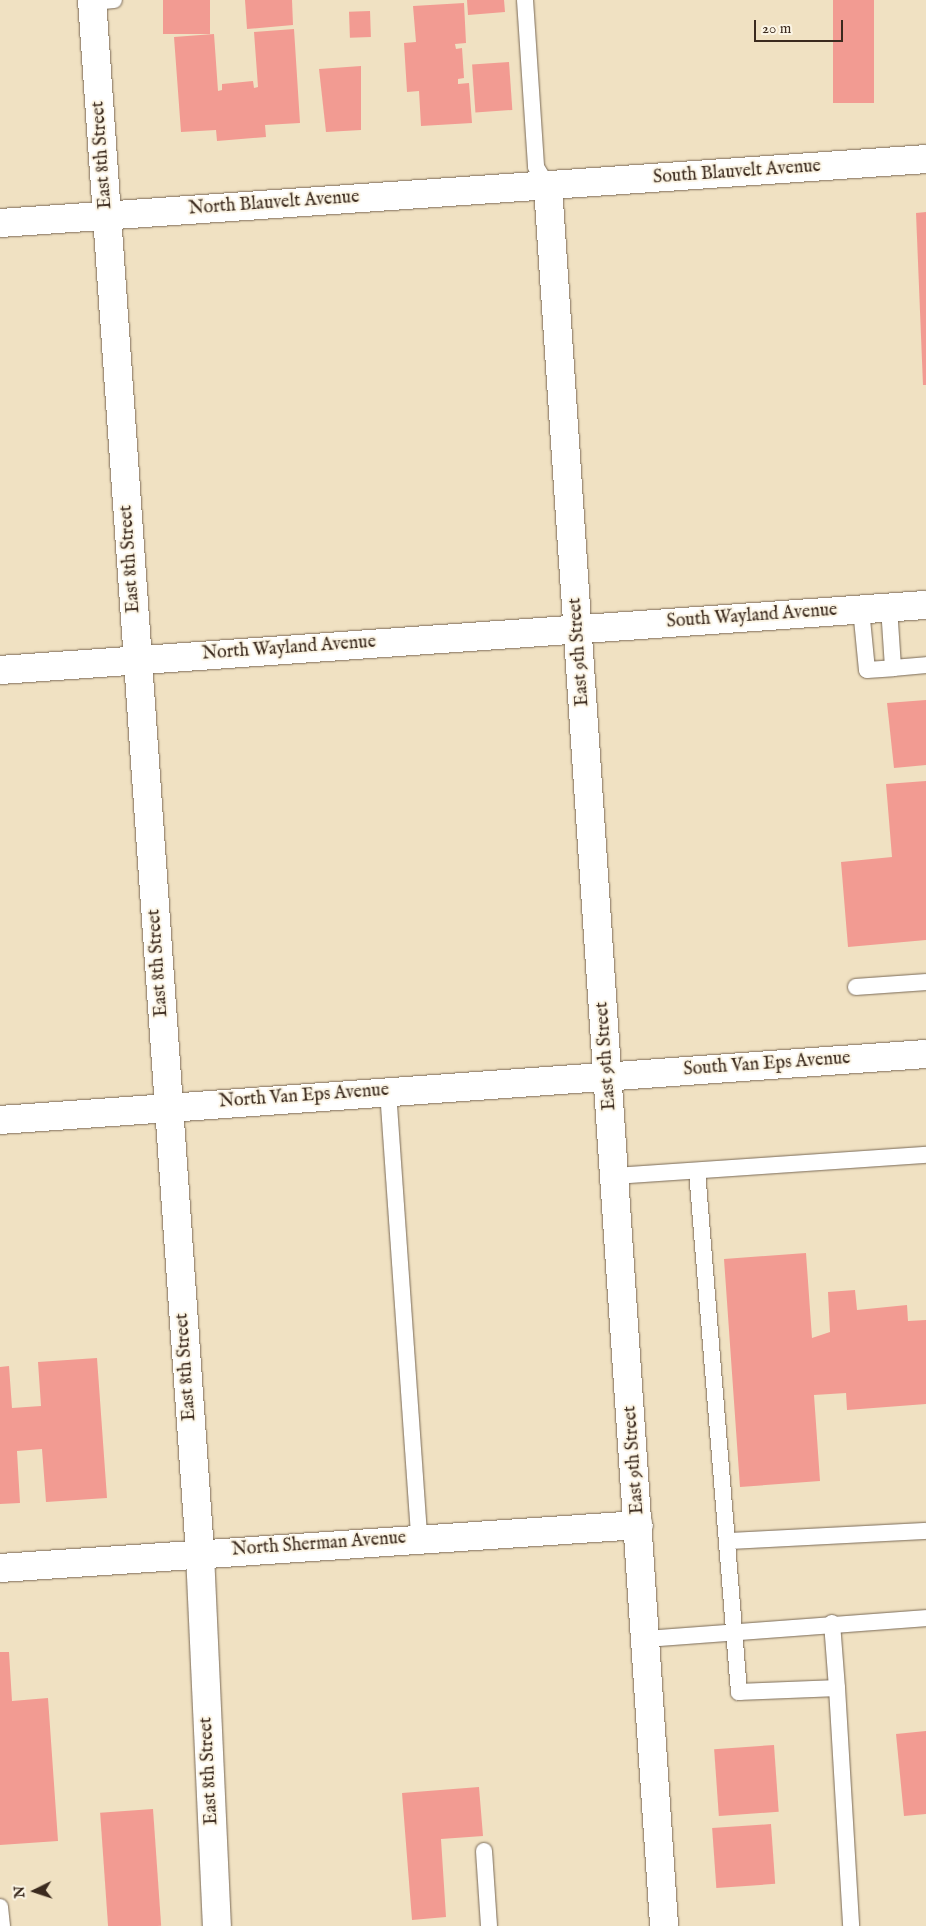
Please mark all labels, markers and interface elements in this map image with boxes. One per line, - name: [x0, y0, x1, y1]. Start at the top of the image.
- scale bar: [756, 10, 845, 42]
- text: 20 m: [762, 19, 791, 38]
- street label: East 8th Street: [88, 100, 118, 210]
- street label: South Blauvelt Avenue: [652, 156, 822, 190]
- street label: North Blauvelt Avenue: [188, 187, 360, 221]
- street label: East 8th Street: [116, 504, 146, 614]
- street label: East 9th Street: [565, 597, 595, 707]
- street label: South Wayland Avenue: [666, 600, 838, 634]
- street label: North Wayland Avenue: [201, 632, 377, 666]
- street label: East 8th Street: [144, 908, 174, 1018]
- street label: East 9th Street: [592, 1001, 622, 1111]
- street label: South Van Eps Avenue: [683, 1048, 851, 1082]
- street label: North Van Eps Avenue: [218, 1080, 390, 1114]
- street label: East 8th Street: [172, 1312, 202, 1422]
- street label: East 9th Street: [620, 1405, 650, 1515]
- street label: North Sherman Avenue: [231, 1528, 407, 1562]
- street label: East 8th Street: [196, 1716, 224, 1826]
- north arrow: [10, 1866, 60, 1916]
- text: N: [11, 1885, 29, 1899]

